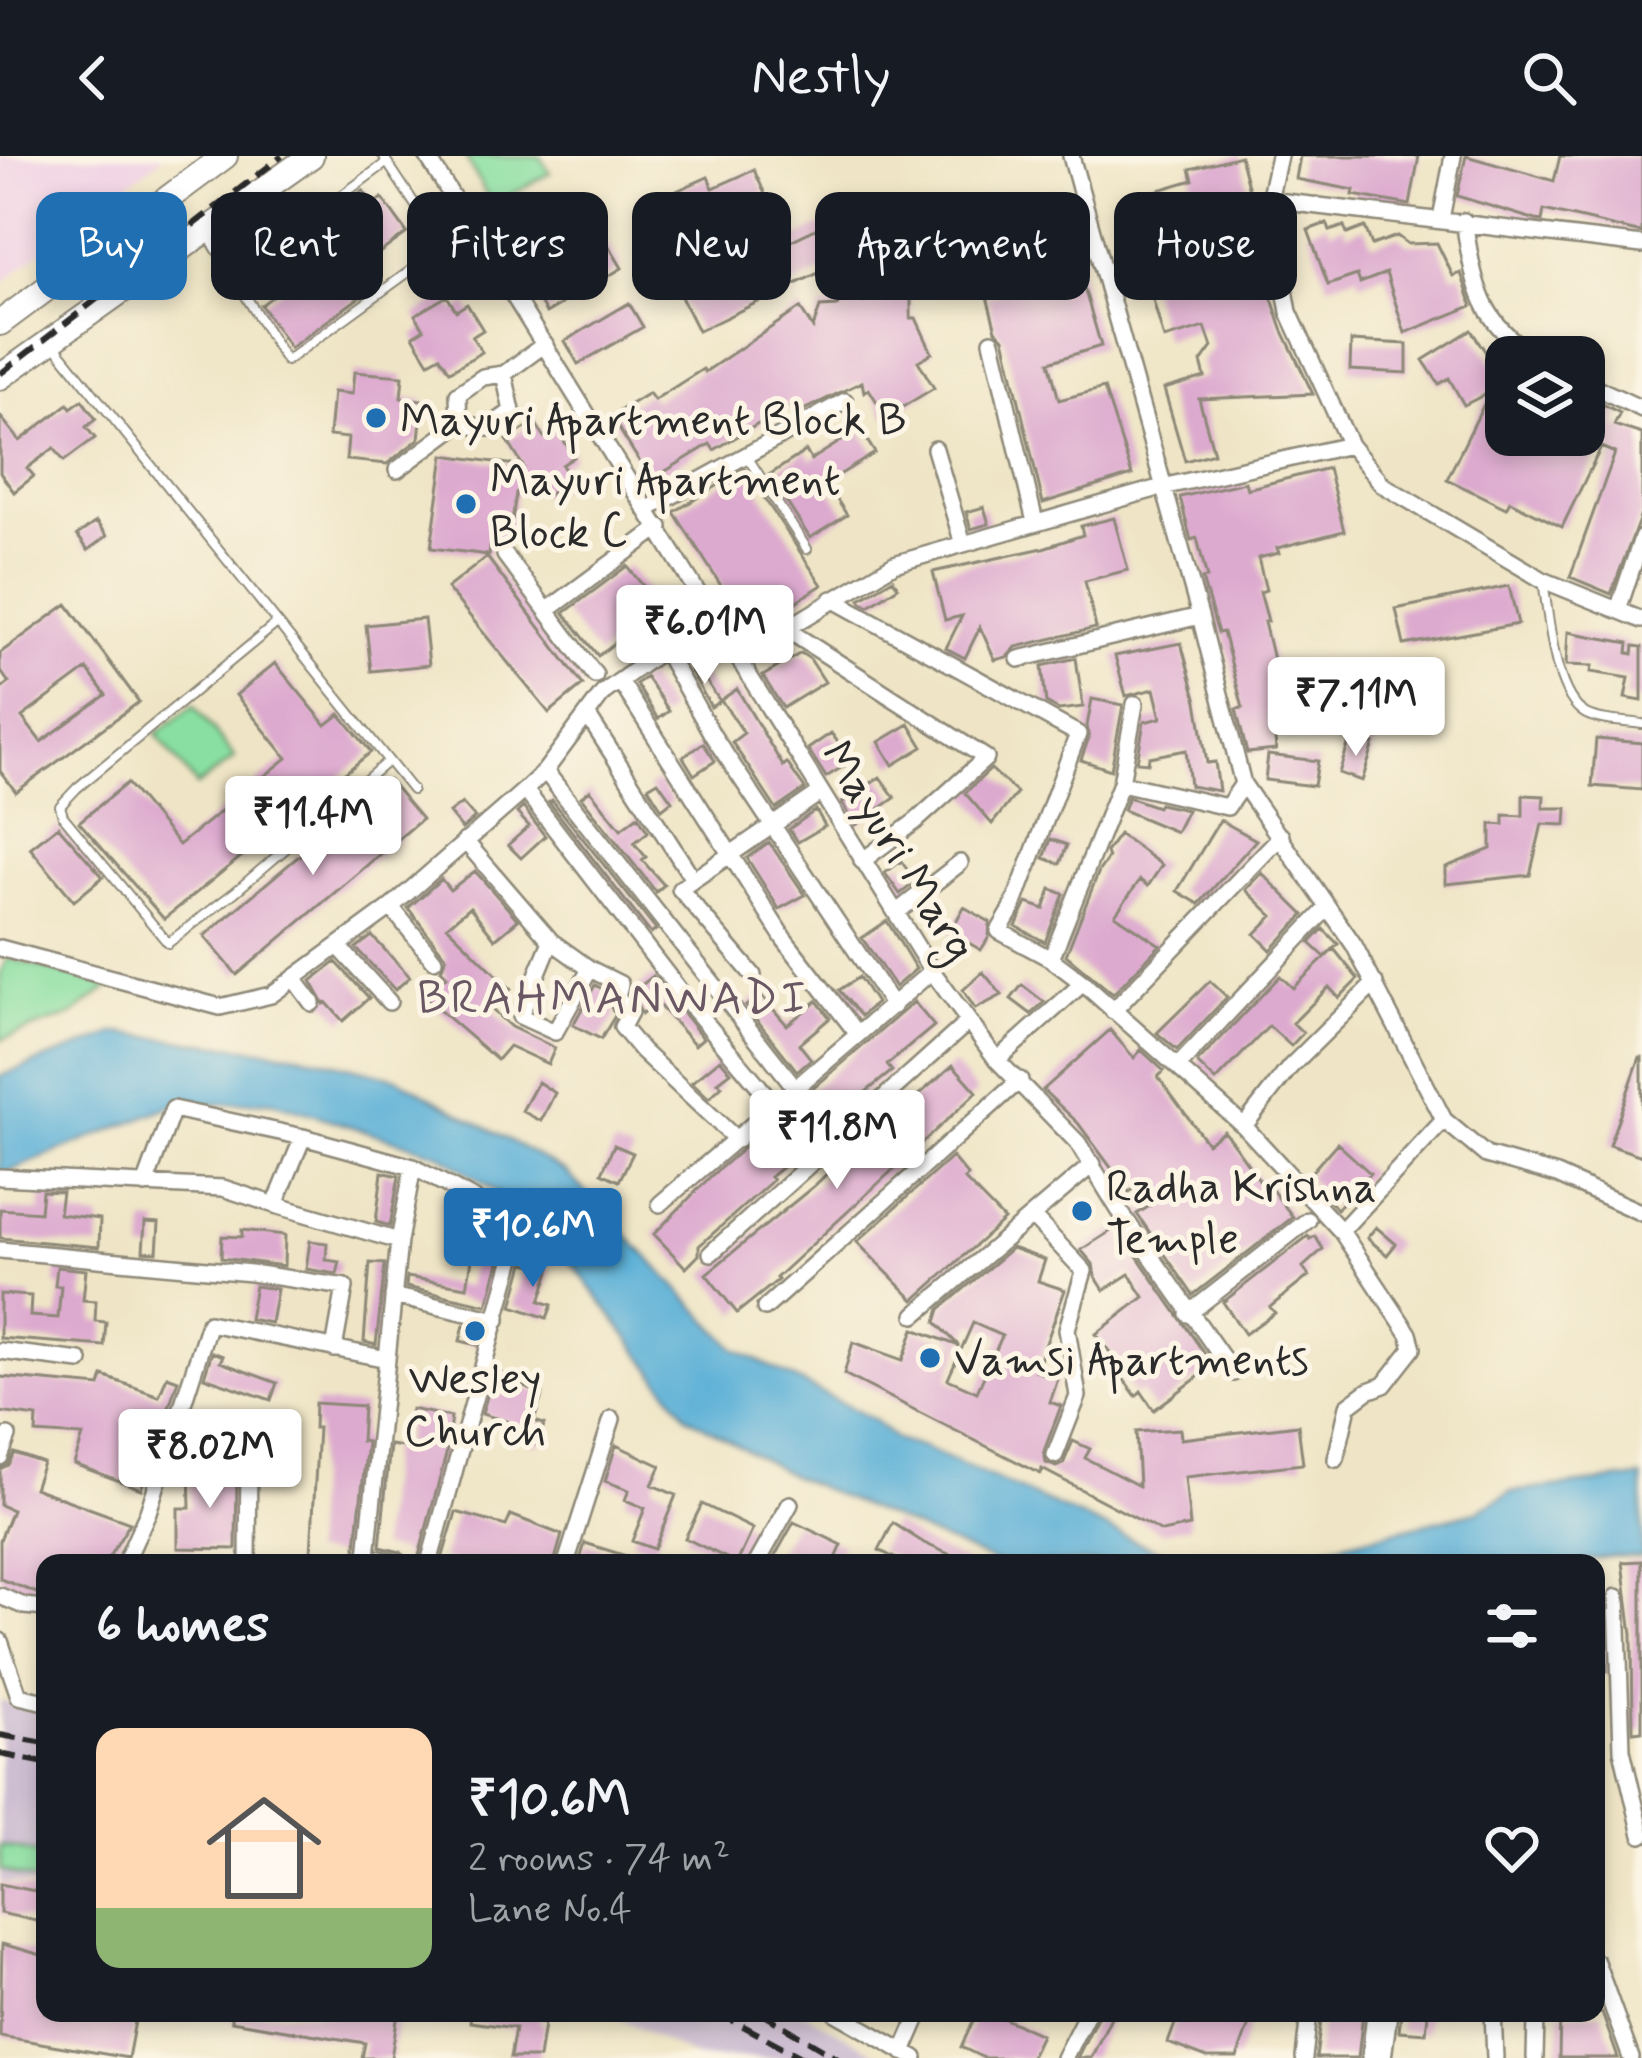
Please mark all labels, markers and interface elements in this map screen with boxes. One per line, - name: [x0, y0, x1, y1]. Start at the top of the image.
- text: Nestly: [751, 43, 891, 114]
- icon: back: [60, 45, 126, 111]
- icon: search: [1516, 45, 1582, 111]
- chip: Buy: [36, 192, 187, 300]
- chip: Rent: [211, 192, 383, 300]
- chip: Filters: [407, 192, 608, 300]
- chip: New: [632, 192, 791, 300]
- chip: Apartment: [815, 192, 1090, 300]
- chip: House: [1114, 192, 1297, 300]
- map controls: [1485, 336, 1605, 456]
- button: layers: [1485, 336, 1605, 456]
- place label: Mayuri Apartment Block B: [400, 392, 906, 454]
- marker: Mayuri Apartment Block B: [363, 405, 389, 431]
- place label: Mayuri Apartment Block C: [490, 452, 841, 563]
- marker: Mayuri Apartment Block C: [453, 491, 479, 517]
- pin: ₹6.01M: [607, 585, 803, 687]
- text: ₹6.01M: [643, 598, 767, 649]
- pin: ₹7.11M: [1258, 657, 1454, 759]
- text: ₹7.11M: [1295, 670, 1417, 721]
- street label: Mayuri Marg: [802, 730, 988, 975]
- pin: ₹11.4M: [215, 776, 411, 878]
- text: ₹11.4M: [252, 789, 374, 840]
- district label: BRAHMANWADI: [417, 968, 809, 1031]
- pin: ₹11.8M: [739, 1090, 935, 1192]
- text: ₹11.8M: [777, 1103, 897, 1154]
- place label: Radha Krishna Temple: [1106, 1159, 1377, 1270]
- pin: ₹10.6M: [435, 1188, 631, 1290]
- marker: Radha Krishna Temple: [1069, 1198, 1095, 1224]
- text: ₹10.6M: [471, 1201, 595, 1252]
- marker: Wesley Church: [462, 1318, 488, 1344]
- place label: Vamsi Apartments: [954, 1332, 1309, 1394]
- marker: Vamsi Apartments: [917, 1345, 943, 1371]
- place label: Wesley Church: [404, 1351, 546, 1462]
- pin: ₹8.02M: [112, 1409, 308, 1511]
- text: ₹8.02M: [145, 1422, 275, 1473]
- text: 6 homes: [96, 1593, 269, 1659]
- icon: filters: [1479, 1593, 1545, 1659]
- text: ₹10.6M: [468, 1768, 631, 1834]
- icon: home: [192, 1776, 336, 1920]
- icon: heart: [1479, 1815, 1545, 1881]
- text: 2 rooms · 74 m²: [468, 1834, 730, 1885]
- text: Lane No.4: [468, 1885, 632, 1936]

